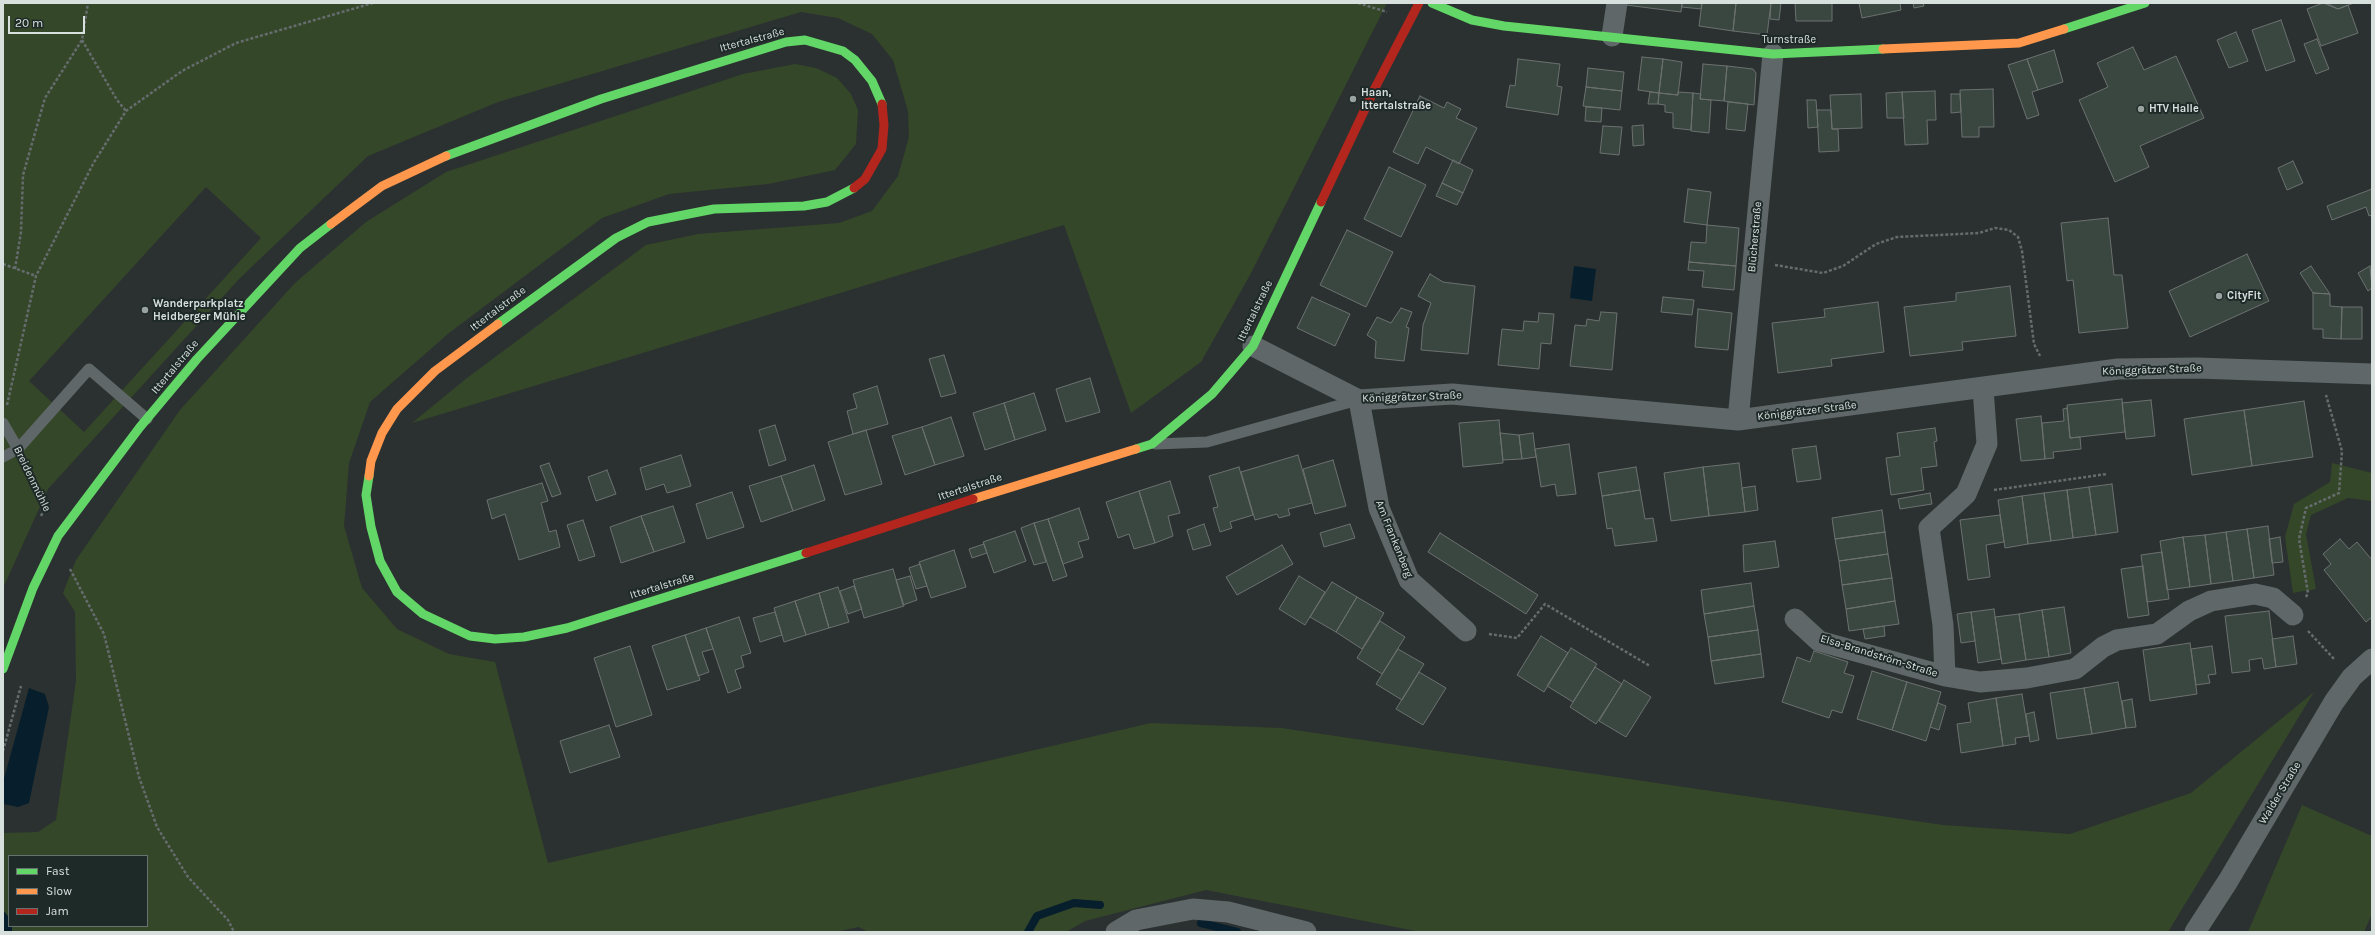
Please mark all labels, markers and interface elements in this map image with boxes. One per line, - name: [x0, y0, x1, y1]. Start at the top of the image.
- scale bar: [10, 8, 87, 34]
- text: 20 m: [15, 16, 43, 30]
- street label: Ittertalstraße: [718, 25, 786, 55]
- street label: Turnstraße: [1762, 33, 1816, 47]
- place label: Haan, Ittertalstraße: [1361, 86, 1431, 112]
- marker: Haan, Ittertalstraße: [1348, 94, 1358, 104]
- place label: HTV Halle: [2149, 102, 2199, 116]
- marker: HTV Halle: [2136, 104, 2146, 114]
- street label: Blücherstraße: [1745, 201, 1765, 273]
- street label: Ittertalstraße: [1234, 278, 1276, 344]
- street label: Ittertalstraße: [467, 284, 529, 334]
- place label: CityFit: [2227, 289, 2261, 303]
- marker: CityFit: [2214, 291, 2224, 301]
- place label: Wanderparkplatz Heidberger Mühle: [153, 297, 246, 323]
- marker: Wanderparkplatz Heidberger Mühle: [140, 305, 150, 315]
- street label: Ittertalstraße: [149, 337, 201, 397]
- street label: Königgrätzer Straße: [2102, 362, 2202, 378]
- street label: Königgrätzer Straße: [1362, 389, 1462, 405]
- street label: Königgrätzer Straße: [1757, 398, 1857, 424]
- street label: Breidenmühle: [11, 444, 53, 514]
- street label: Ittertalstraße: [936, 470, 1004, 504]
- street label: Am Frankenberg: [1372, 498, 1416, 580]
- street label: Ittertalstraße: [628, 570, 696, 602]
- street label: Elsa-Brandström-Straße: [1819, 632, 1939, 680]
- street label: Walder Straße: [2256, 759, 2304, 827]
- legend: [8, 855, 148, 927]
- text: Fast: [46, 864, 69, 878]
- text: Slow: [46, 884, 72, 898]
- text: Jam: [46, 904, 69, 918]

